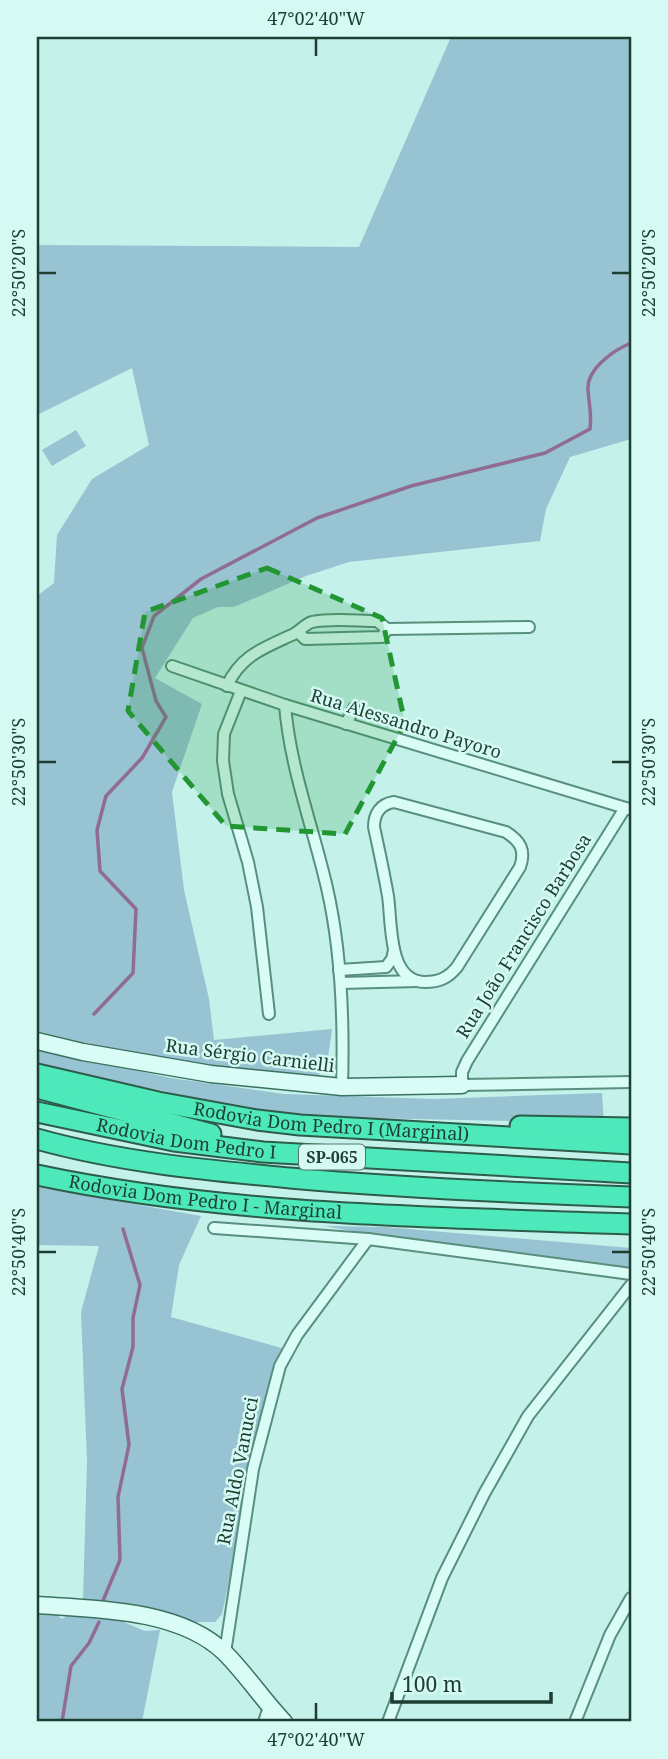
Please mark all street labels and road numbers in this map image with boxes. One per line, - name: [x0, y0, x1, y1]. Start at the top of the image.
- street label: Rua Alessandro Payoro: [308, 683, 505, 764]
- street label: Rua João Francisco Barbosa: [450, 828, 596, 1042]
- street label: Rua Sérgio Carnielli: [164, 1033, 336, 1077]
- street label: Rodovia Dom Pedro I (Marginal): [192, 1096, 470, 1146]
- street label: Rodovia Dom Pedro I: [95, 1112, 277, 1164]
- road number: SP-065: [299, 1144, 365, 1170]
- street label: Rodovia Dom Pedro I - Marginal: [67, 1169, 343, 1224]
- street label: Rua Aldo Vanucci: [211, 1395, 263, 1547]

